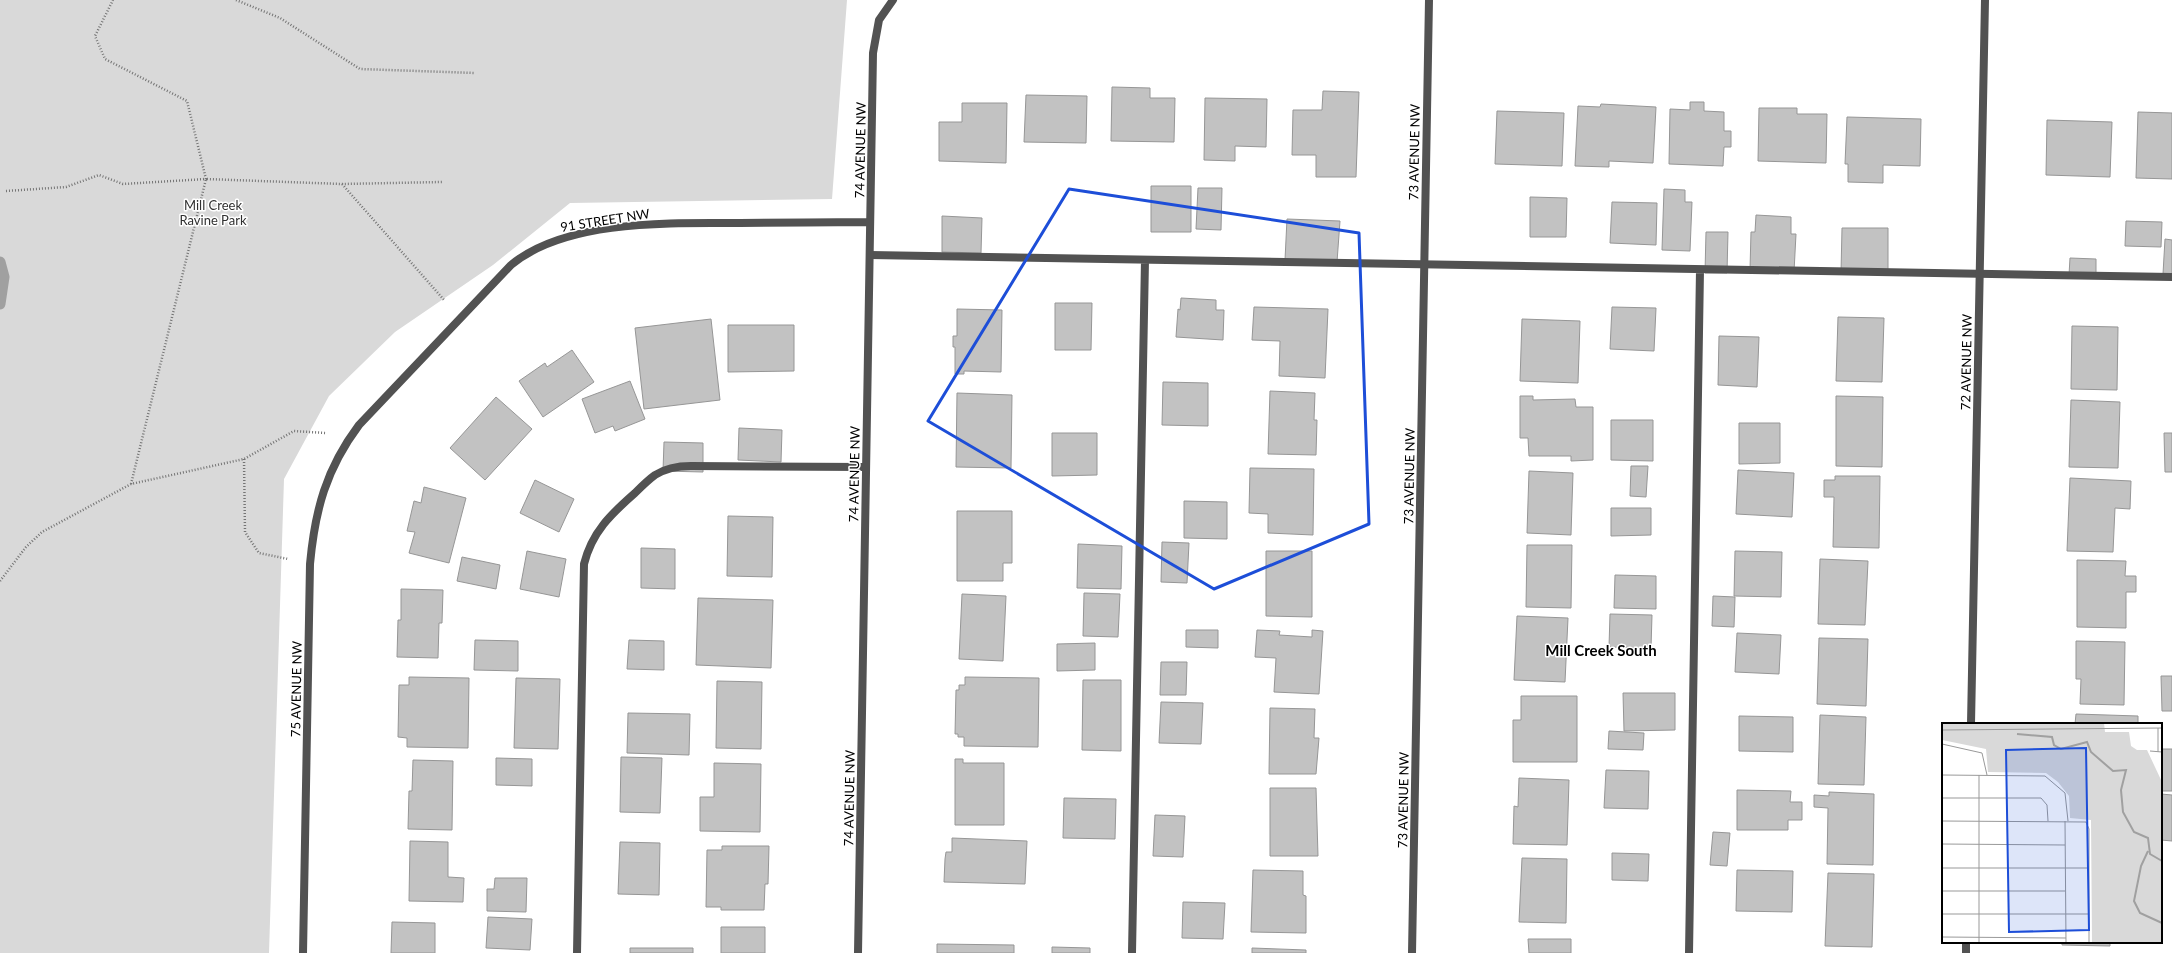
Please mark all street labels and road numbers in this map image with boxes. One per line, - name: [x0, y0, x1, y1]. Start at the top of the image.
- street label: 74 AVENUE NW: [851, 101, 869, 198]
- street label: 73 AVENUE NW: [1405, 103, 1423, 200]
- street label: 91 STREET NW: [559, 205, 651, 235]
- street label: 72 AVENUE NW: [1957, 313, 1975, 410]
- street label: 74 AVENUE NW: [845, 425, 863, 522]
- street label: 73 AVENUE NW: [1400, 427, 1418, 524]
- street label: 75 AVENUE NW: [287, 640, 305, 737]
- street label: 74 AVENUE NW: [840, 749, 858, 846]
- street label: 73 AVENUE NW: [1394, 751, 1412, 848]

